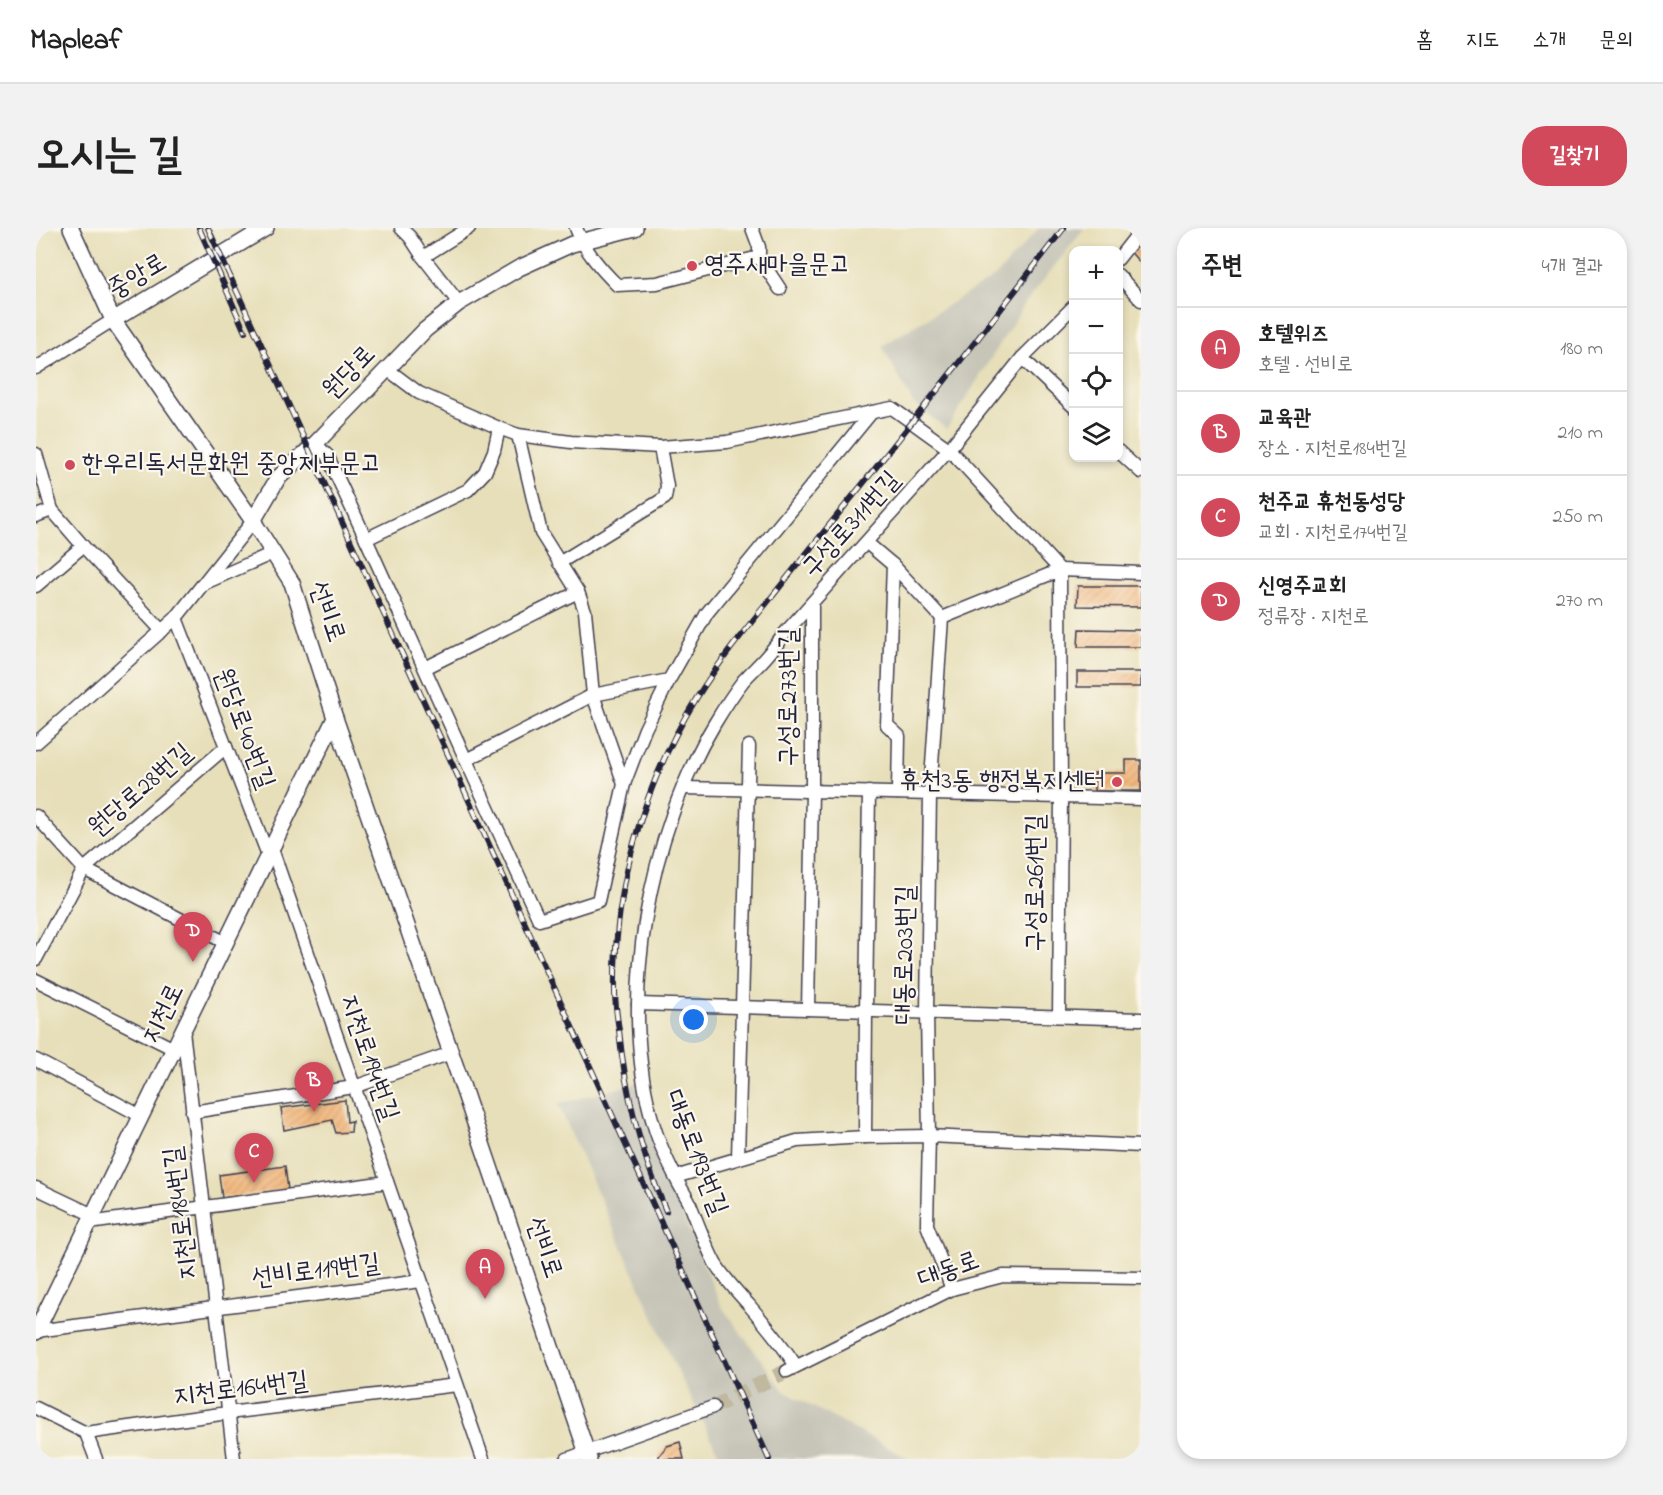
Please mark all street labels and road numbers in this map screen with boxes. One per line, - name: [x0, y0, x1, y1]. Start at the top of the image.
- street label: 중앙로: [101, 245, 175, 309]
- street label: 원당로: [315, 337, 385, 409]
- street label: 구성로311번길: [794, 463, 910, 587]
- street label: 선비로: [298, 576, 354, 648]
- street label: 구성로273번길: [771, 627, 809, 766]
- street label: 원당로40번길: [203, 663, 283, 795]
- street label: 원당로28번길: [80, 735, 202, 847]
- street label: 구성로261번길: [1018, 814, 1056, 952]
- street label: 대동로203번길: [886, 885, 926, 1025]
- street label: 지천로: [133, 977, 195, 1051]
- street label: 지천로194번길: [329, 990, 407, 1126]
- street label: 대동로193번길: [654, 1085, 736, 1221]
- street label: 지천로184번길: [155, 1144, 209, 1281]
- street label: 선비로: [515, 1212, 571, 1284]
- street label: 대동로: [913, 1242, 985, 1300]
- street label: 선비로119번길: [250, 1245, 382, 1299]
- street label: 지천로164번길: [172, 1363, 310, 1417]

